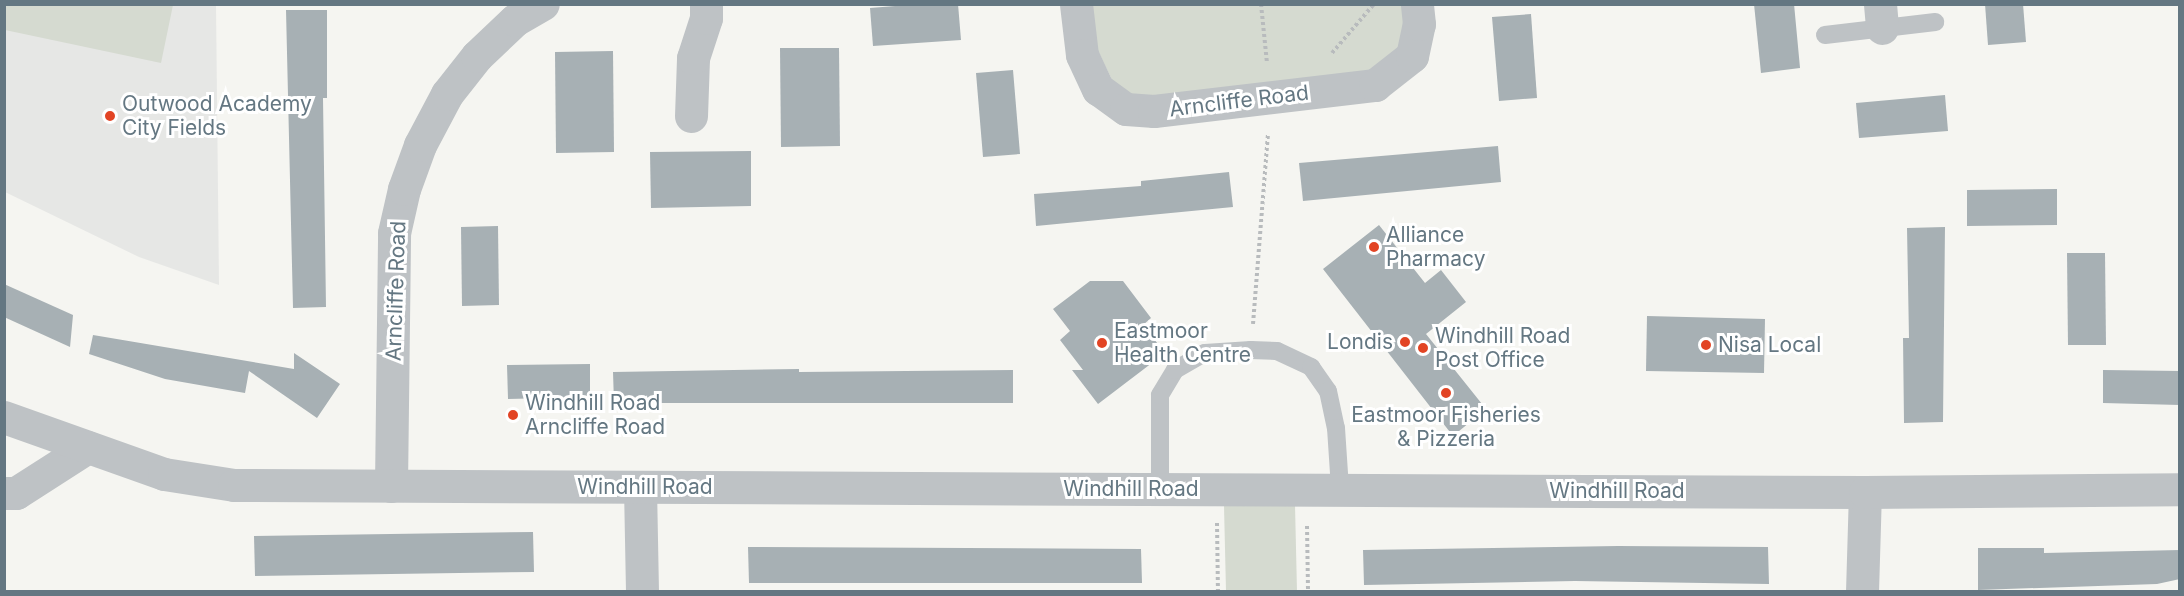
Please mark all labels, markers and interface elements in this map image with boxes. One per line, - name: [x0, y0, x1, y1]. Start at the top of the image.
- street label: Arncliffe Road: [1168, 80, 1310, 122]
- place label: Outwood Academy City Fields: [122, 91, 312, 141]
- marker: Outwood Academy City Fields: [103, 109, 117, 123]
- street label: Arncliffe Road: [381, 220, 411, 362]
- place label: Alliance Pharmacy: [1386, 222, 1485, 272]
- marker: Alliance Pharmacy: [1367, 240, 1381, 254]
- place label: Eastmoor Health Centre: [1114, 318, 1251, 368]
- place label: Windhill Road Post Office: [1435, 323, 1570, 373]
- place label: Londis: [1327, 329, 1393, 355]
- place label: Nisa Local: [1718, 332, 1821, 358]
- marker: Londis: [1398, 335, 1412, 349]
- marker: Eastmoor Health Centre: [1095, 336, 1109, 350]
- marker: Nisa Local: [1699, 338, 1713, 352]
- marker: Windhill Road Post Office: [1416, 341, 1430, 355]
- marker: Eastmoor Fisheries & Pizzeria: [1439, 386, 1453, 400]
- place label: Windhill Road Arncliffe Road: [525, 390, 665, 440]
- place label: Eastmoor Fisheries & Pizzeria: [1351, 402, 1541, 452]
- marker: Windhill Road Arncliffe Road: [506, 408, 520, 422]
- street label: Windhill Road: [577, 474, 713, 500]
- street label: Windhill Road: [1063, 476, 1199, 502]
- street label: Windhill Road: [1549, 478, 1685, 504]

